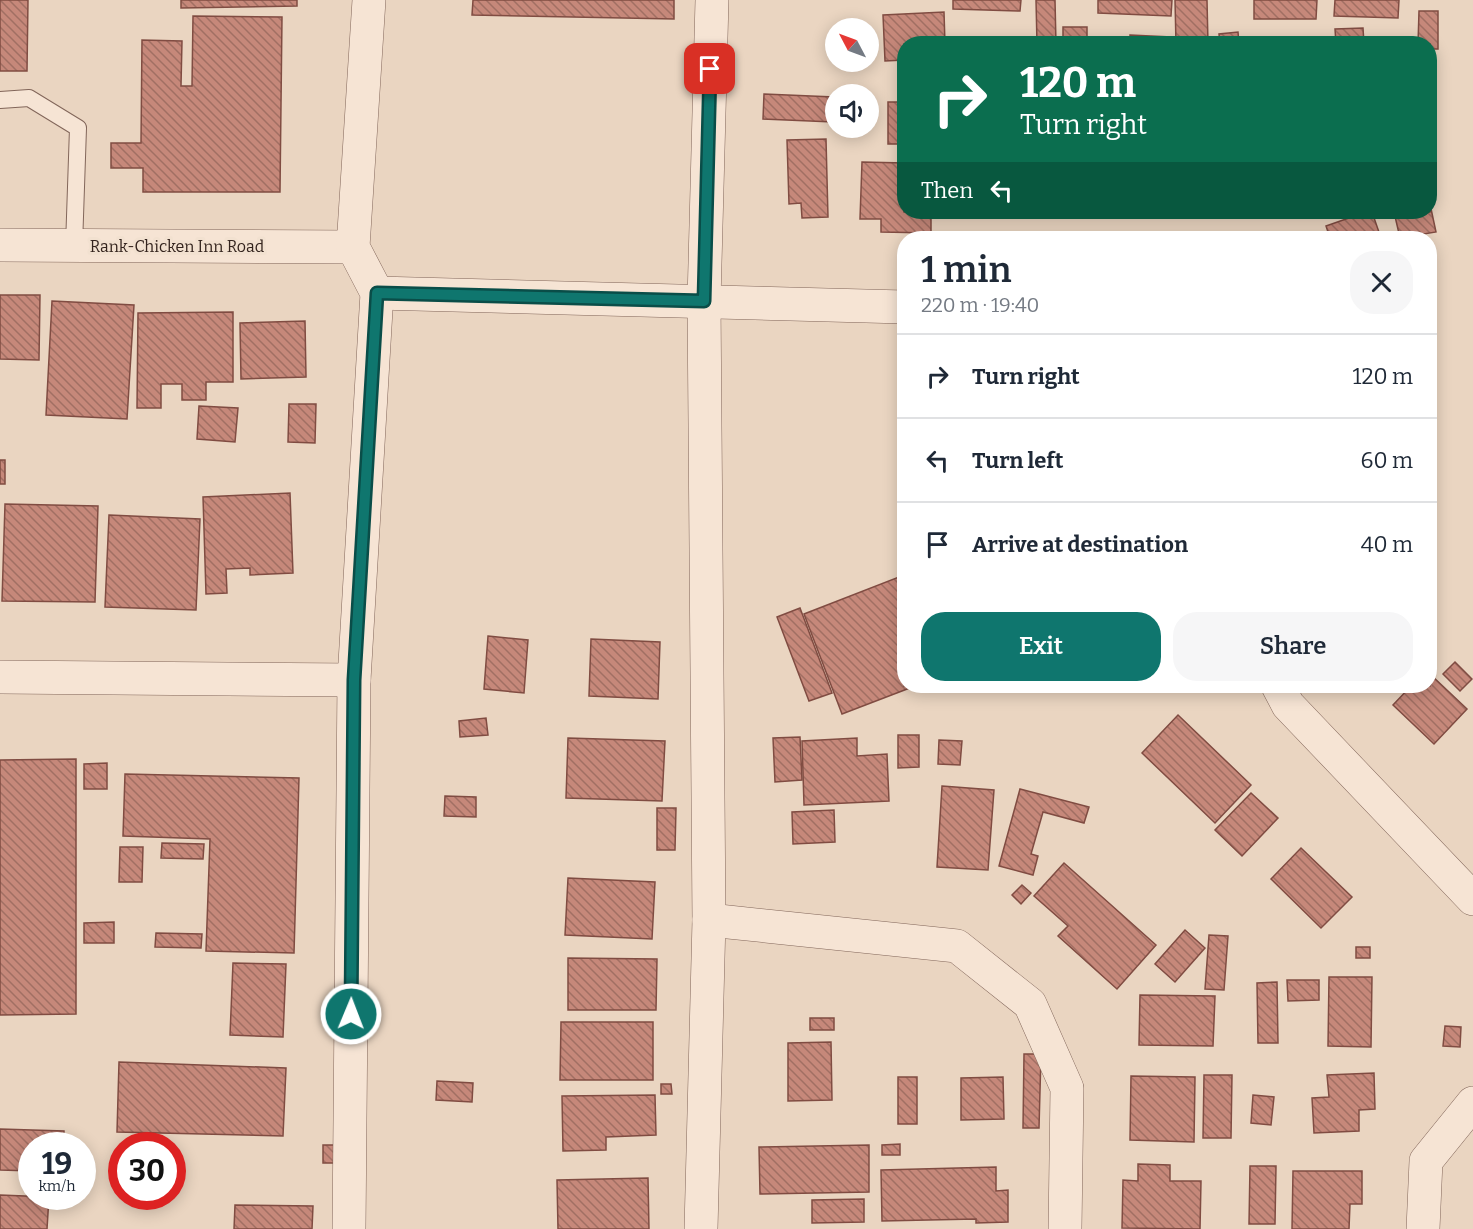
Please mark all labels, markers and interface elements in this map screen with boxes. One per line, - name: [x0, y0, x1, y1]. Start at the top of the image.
- north arrow: [825, 18, 879, 72]
- map controls: [825, 18, 879, 138]
- pin: [684, 43, 735, 94]
- icon: arrive: [693, 52, 726, 85]
- text: 120 m: [1020, 58, 1136, 108]
- icon: right: [921, 60, 999, 138]
- button: sound: [825, 84, 879, 138]
- text: Turn right: [1020, 109, 1147, 141]
- icon: left: [985, 174, 1018, 207]
- text: Then: [921, 177, 973, 204]
- street label: Rank-Chicken Inn Road: [90, 237, 265, 256]
- text: 1 min: [921, 248, 1012, 292]
- button: close: [1350, 251, 1413, 314]
- text: 220 m · 19:40: [921, 293, 1039, 317]
- icon: right: [921, 360, 954, 393]
- text: Turn right: [972, 363, 1080, 390]
- text: 120 m: [1353, 363, 1413, 390]
- icon: left: [921, 444, 954, 477]
- text: Turn left: [972, 447, 1064, 474]
- text: 60 m: [1361, 447, 1413, 474]
- icon: arrive: [921, 528, 954, 561]
- text: Arrive at destination: [972, 531, 1188, 558]
- text: 40 m: [1361, 531, 1413, 558]
- button: Exit: [921, 612, 1161, 681]
- button: Share: [1173, 612, 1413, 681]
- position arrow: [319, 982, 383, 1046]
- speed limit sign: 30: [108, 1132, 186, 1210]
- text: 19: [42, 1146, 72, 1182]
- text: km/h: [38, 1177, 76, 1195]

